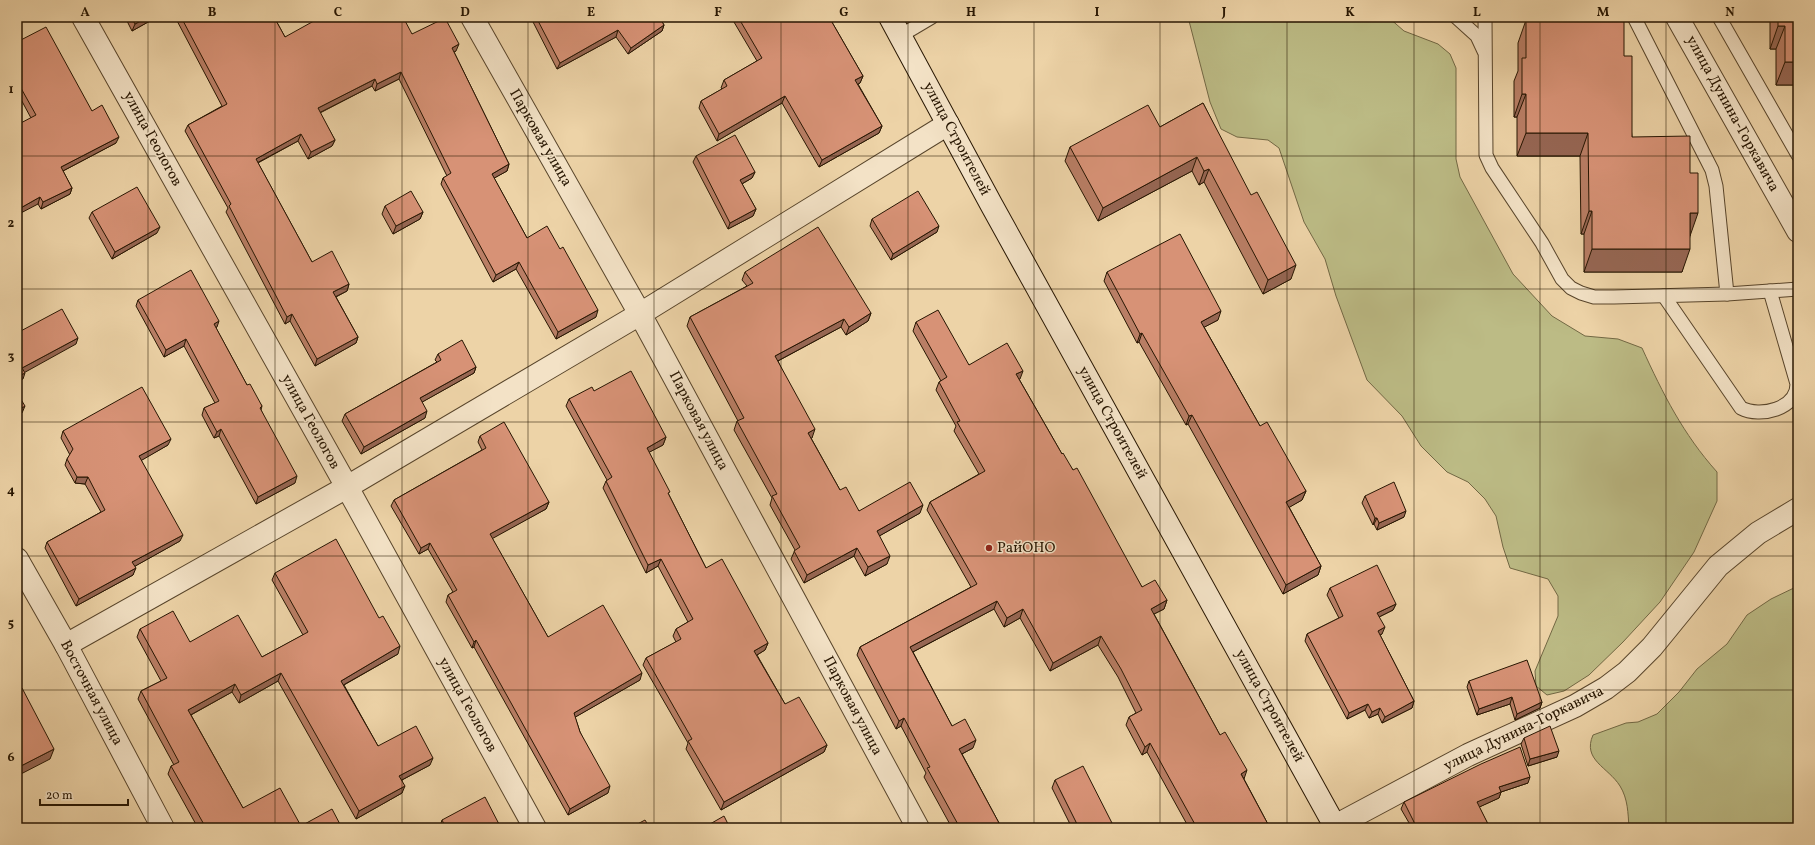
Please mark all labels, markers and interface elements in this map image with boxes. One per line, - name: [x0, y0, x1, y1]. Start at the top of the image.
- text: A: [80, 4, 90, 22]
- text: B: [208, 4, 217, 22]
- text: C: [334, 4, 342, 22]
- text: D: [460, 4, 470, 22]
- text: E: [587, 4, 595, 22]
- text: F: [714, 4, 722, 22]
- text: G: [839, 4, 849, 22]
- text: H: [966, 4, 976, 22]
- text: I: [1095, 4, 1100, 22]
- text: J: [1221, 4, 1227, 22]
- text: K: [1345, 4, 1355, 22]
- text: L: [1473, 4, 1481, 22]
- text: M: [1597, 4, 1610, 22]
- text: N: [1725, 4, 1735, 22]
- street label: улица Дунина-Горкавича: [1680, 32, 1784, 196]
- street label: улица Строителей: [917, 78, 995, 200]
- text: 1: [8, 81, 14, 99]
- street label: Парковая улица: [503, 85, 577, 191]
- street label: улица Геологов: [117, 88, 187, 190]
- text: 2: [8, 215, 15, 233]
- text: 3: [8, 348, 15, 366]
- street label: улица Строителей: [1072, 363, 1152, 483]
- street label: Парковая улица: [663, 368, 733, 474]
- street label: улица Геологов: [275, 371, 345, 473]
- text: 4: [7, 482, 15, 500]
- place label: РайОНО: [997, 538, 1056, 559]
- marker: РайОНО: [984, 543, 994, 553]
- text: 5: [8, 615, 14, 633]
- street label: Восточная улица: [54, 637, 128, 749]
- street label: улица Строителей: [1229, 646, 1309, 766]
- street label: Парковая улица: [817, 653, 887, 759]
- street label: улица Геологов: [432, 654, 502, 756]
- street label: улица Дунина-Горкавича: [1440, 681, 1608, 777]
- text: 6: [7, 749, 15, 767]
- scale bar: [40, 781, 128, 807]
- text: 20 m: [46, 788, 73, 804]

